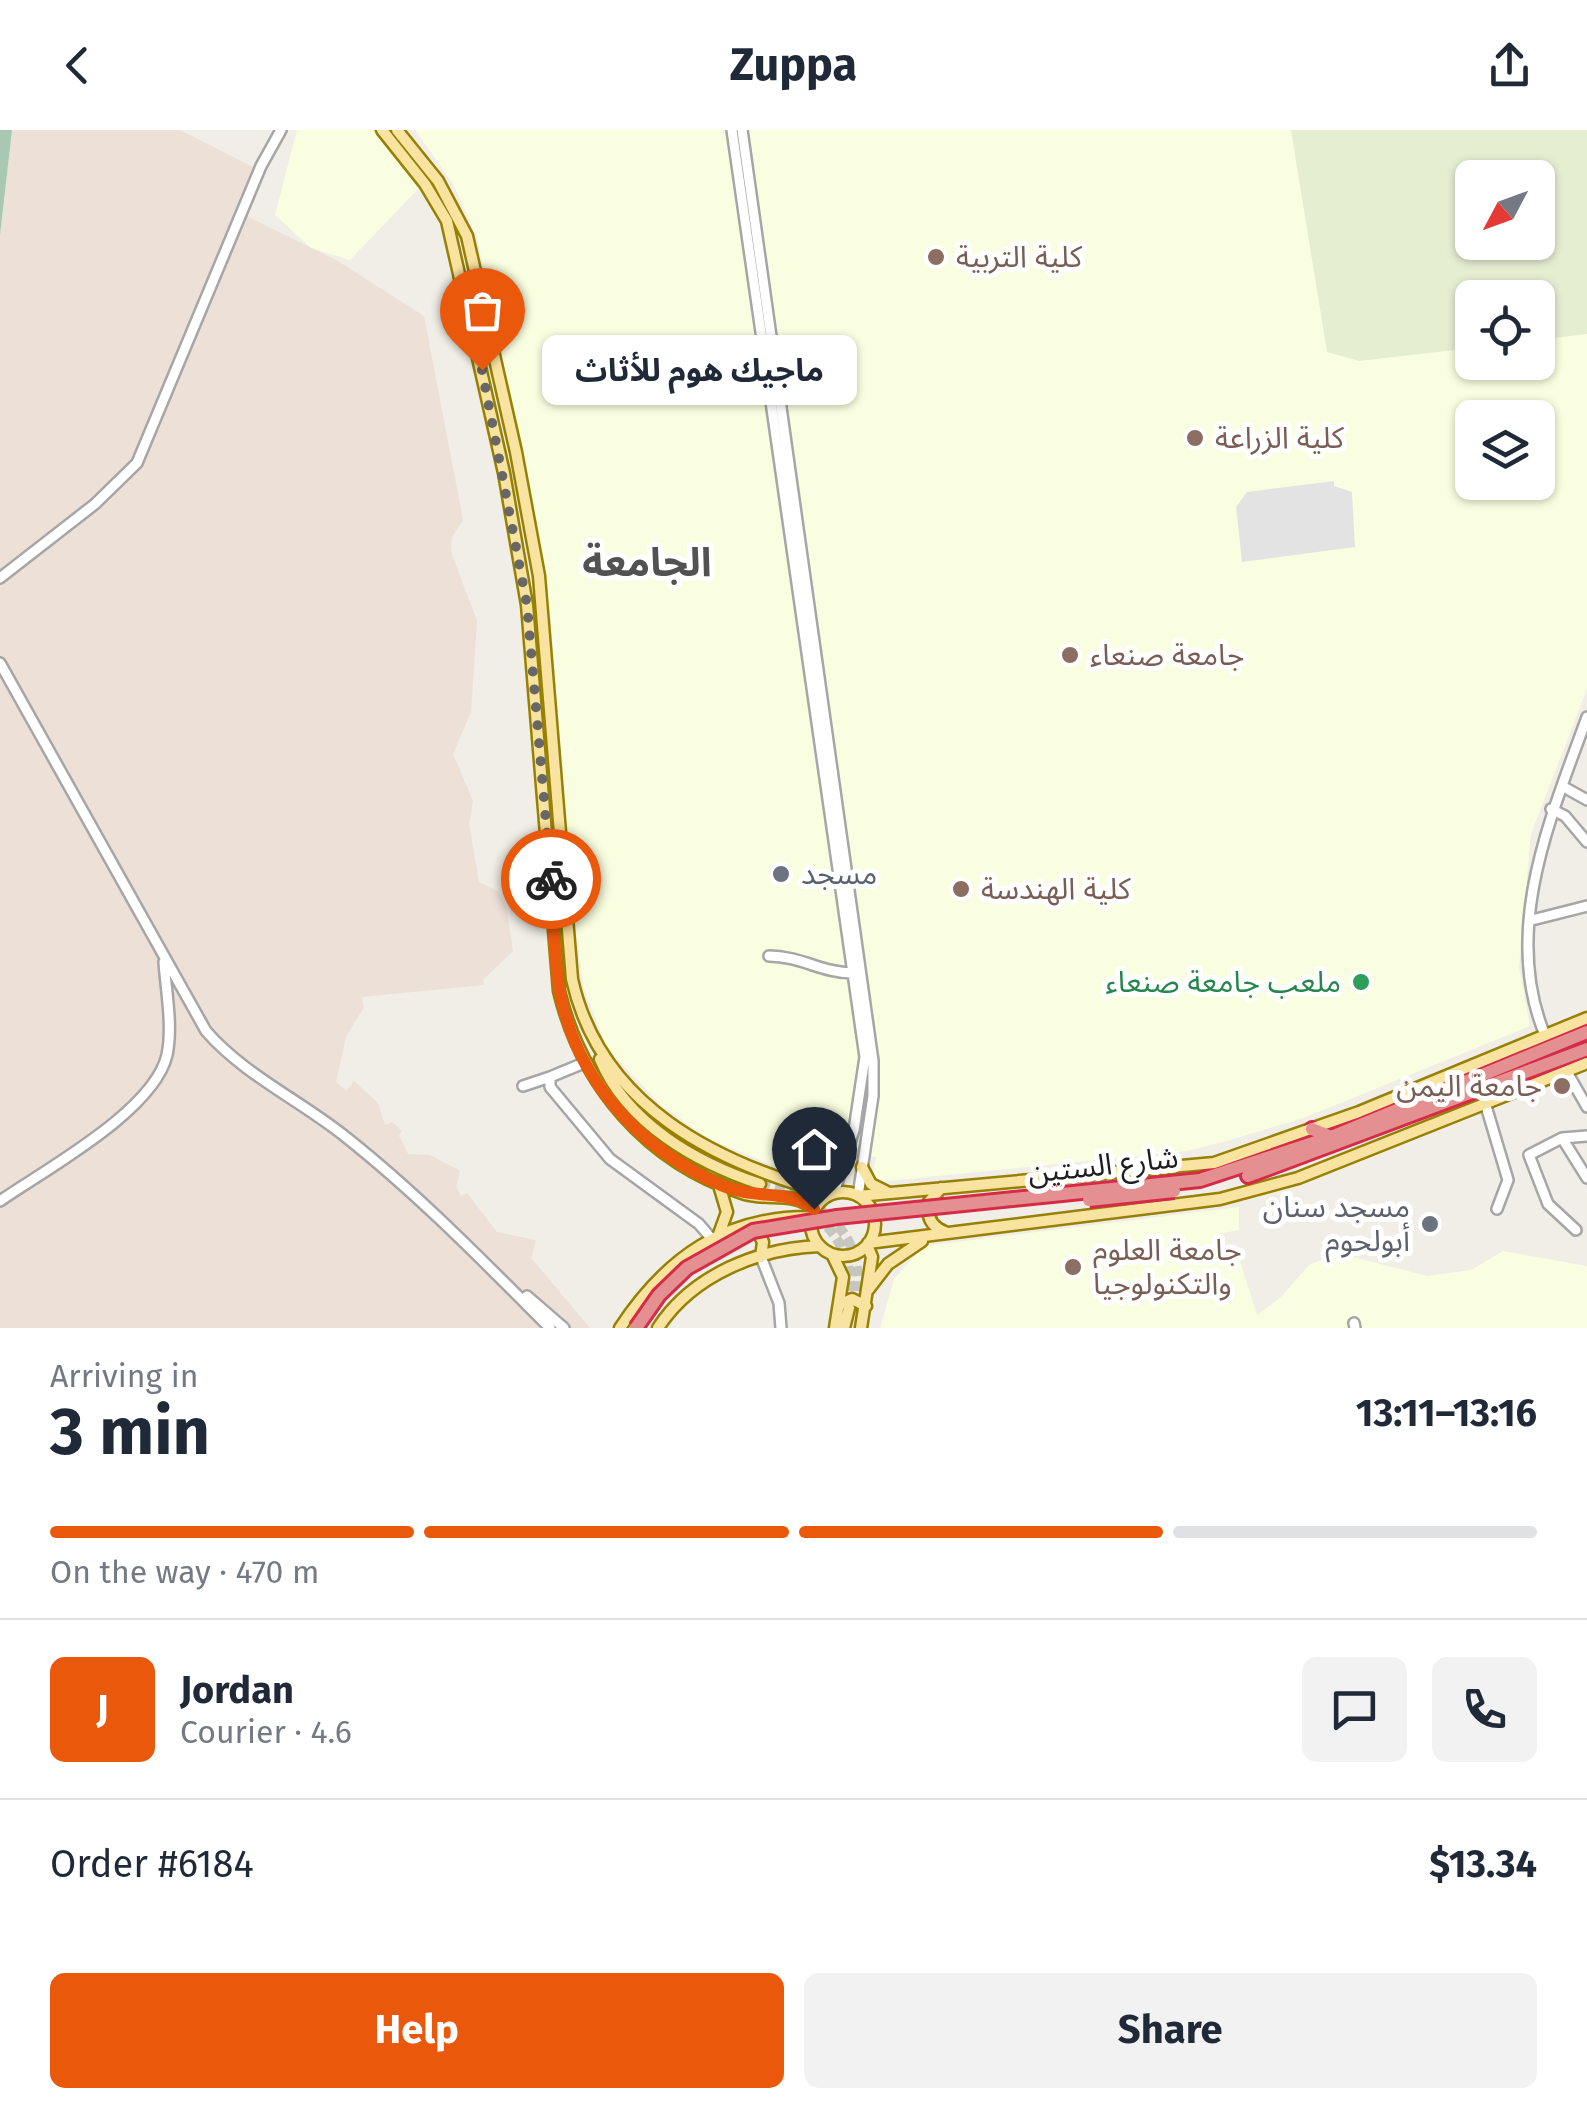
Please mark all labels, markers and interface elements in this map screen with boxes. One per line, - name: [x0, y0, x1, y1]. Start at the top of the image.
- icon: back: [50, 38, 105, 93]
- text: Zuppa: [730, 38, 857, 92]
- icon: share: [1482, 38, 1537, 93]
- north arrow: [1455, 160, 1555, 260]
- map controls: [1455, 160, 1555, 500]
- place label: كلية التربية: [956, 239, 1083, 275]
- marker: كلية التربية: [925, 246, 947, 268]
- pin: [440, 268, 525, 371]
- button: locate: [1455, 280, 1555, 380]
- icon: bag: [455, 283, 510, 338]
- callout: ماجيك هوم للأثاث: [542, 335, 857, 405]
- text: ماجيك هوم للأثاث: [575, 351, 824, 389]
- button: layers: [1455, 400, 1555, 500]
- place label: كلية الزراعة: [1215, 420, 1345, 456]
- marker: كلية الزراعة: [1184, 427, 1206, 449]
- district label: الجامعة: [582, 539, 712, 587]
- place label: جامعة صنعاء: [1090, 637, 1244, 673]
- marker: جامعة صنعاء: [1059, 644, 1081, 666]
- courier: [501, 829, 601, 929]
- icon: bike: [524, 852, 579, 907]
- place label: مسجد: [801, 856, 877, 892]
- marker: مسجد: [770, 863, 792, 885]
- place label: كلية الهندسة: [981, 871, 1131, 907]
- marker: كلية الهندسة: [950, 878, 972, 900]
- place label: ملعب جامعة صنعاء: [1106, 964, 1341, 1000]
- marker: ملعب جامعة صنعاء: [1350, 971, 1372, 993]
- place label: جامعة اليمن: [1396, 1068, 1542, 1104]
- marker: جامعة اليمن: [1551, 1075, 1573, 1097]
- pin: [772, 1107, 857, 1210]
- icon: home: [787, 1122, 842, 1177]
- street label: شارع الستين: [1026, 1139, 1180, 1195]
- place label: مسجد سنان أبولحوم: [1263, 1189, 1410, 1263]
- marker: مسجد سنان أبولحوم: [1419, 1213, 1441, 1235]
- place label: جامعة العلوم والتكنولوجيا: [1093, 1232, 1242, 1302]
- marker: جامعة العلوم والتكنولوجيا: [1062, 1256, 1084, 1278]
- text: Arriving in: [50, 1357, 198, 1395]
- text: 13:11–13:16: [1356, 1390, 1537, 1436]
- text: 3 min: [50, 1393, 210, 1471]
- text: On the way · 470 m: [50, 1553, 319, 1591]
- button: chat: [1302, 1657, 1407, 1762]
- button: phone: [1432, 1657, 1537, 1762]
- text: Jordan: [180, 1667, 294, 1713]
- text: J: [96, 1686, 109, 1732]
- text: Courier · 4.6: [180, 1713, 352, 1751]
- text: Order #6184: [50, 1841, 254, 1887]
- text: $13.34: [1429, 1841, 1537, 1887]
- button: Help: [50, 1973, 784, 2088]
- button: Share: [804, 1973, 1537, 2088]

